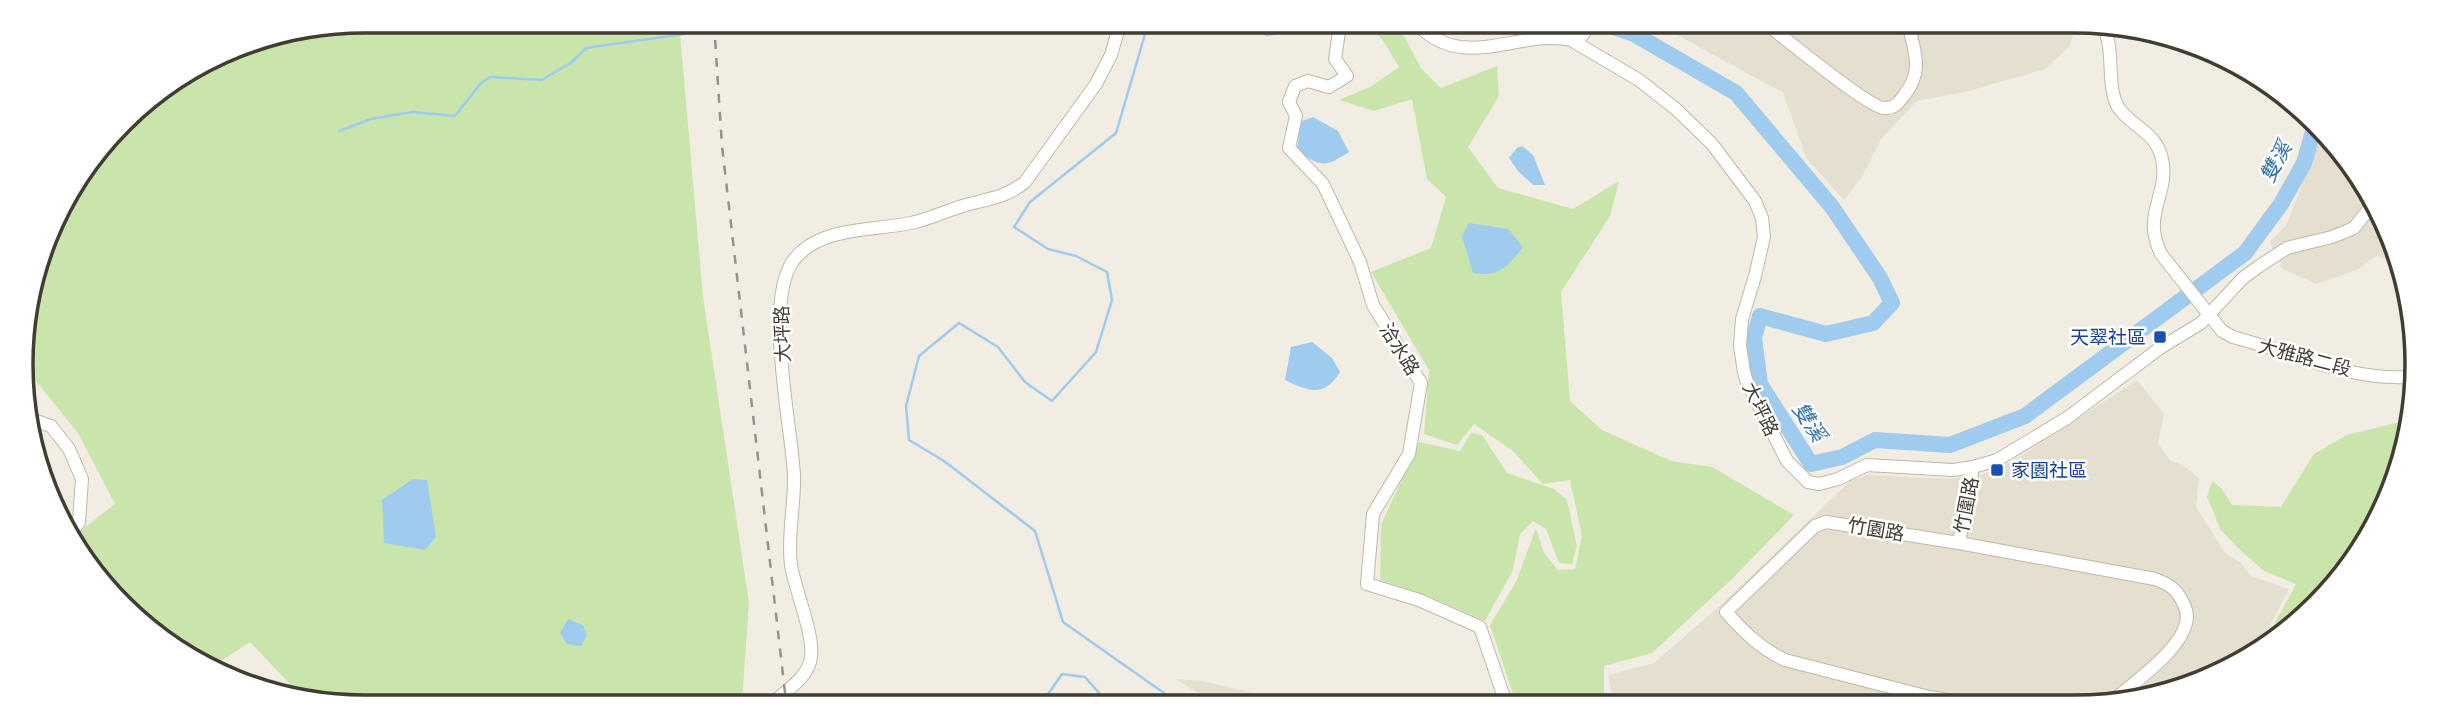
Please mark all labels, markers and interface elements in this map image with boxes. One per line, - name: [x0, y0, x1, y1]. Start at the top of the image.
- water label: 雙溪: [2255, 135, 2297, 186]
- street label: 大坪路: [770, 305, 794, 363]
- street label: 洽水路: [1376, 319, 1424, 379]
- place label: 天翠社區: [2070, 326, 2146, 348]
- marker: 天翠社區: [2152, 329, 2168, 345]
- street label: 大雅路二段: [2256, 334, 2354, 380]
- street label: 大坪路: [1739, 379, 1783, 439]
- water label: 雙溪: [1788, 397, 1833, 448]
- place label: 家園社區: [2011, 459, 2087, 481]
- marker: 家園社區: [1989, 462, 2005, 478]
- street label: 竹圍路: [1950, 475, 1982, 535]
- street label: 竹園路: [1846, 513, 1906, 545]

